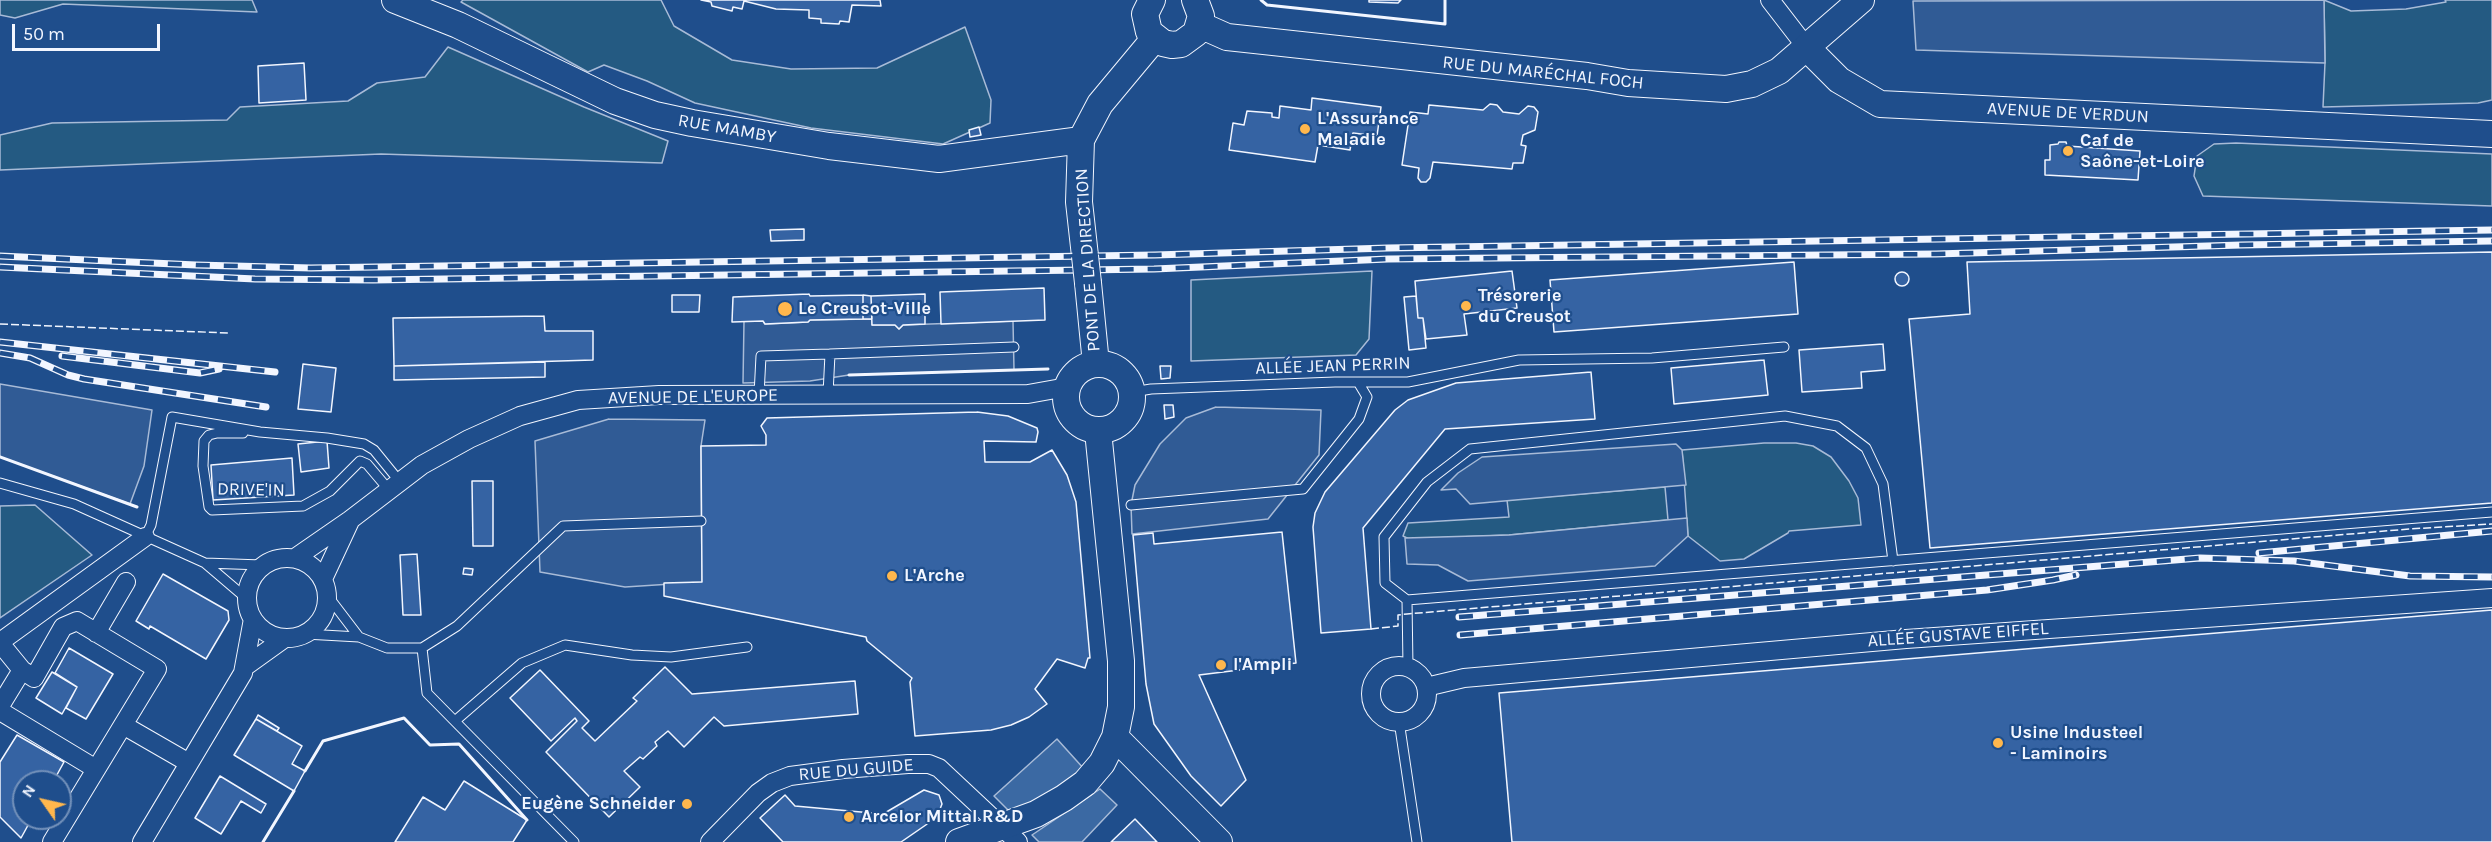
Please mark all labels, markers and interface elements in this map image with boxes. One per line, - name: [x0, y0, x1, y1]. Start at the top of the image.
- scale bar: [15, 12, 164, 50]
- text: 50 m: [23, 23, 65, 45]
- street label: RUE DU MARÉCHAL FOCH: [1441, 52, 1645, 94]
- street label: AVENUE DE VERDUN: [1987, 98, 2149, 128]
- place label: L'Assurance Maladie: [1317, 108, 1419, 150]
- street label: RUE MAMBY: [676, 110, 778, 148]
- marker: L'Assurance Maladie: [1298, 122, 1312, 136]
- place label: Caf de Saône-et-Loire: [2080, 130, 2205, 172]
- marker: Caf de Saône-et-Loire: [2061, 144, 2075, 158]
- street label: PONT DE LA DIRECTION: [1071, 168, 1105, 352]
- place label: Trésorerie du Creusot: [1478, 285, 1571, 328]
- place label: Le Creusot-Ville: [798, 298, 931, 320]
- marker: Trésorerie du Creusot: [1459, 299, 1473, 313]
- marker: Le Creusot-Ville: [776, 300, 794, 318]
- street label: ALLÉE JEAN PERRIN: [1255, 352, 1411, 380]
- street label: AVENUE DE L'EUROPE: [608, 385, 778, 409]
- street label: DRIVE'IN: [217, 479, 285, 501]
- place label: L'Arche: [904, 565, 965, 587]
- marker: L'Arche: [885, 569, 899, 583]
- street label: ALLÉE GUSTAVE EIFFEL: [1867, 618, 2049, 652]
- place label: l'Ampli: [1233, 654, 1292, 676]
- marker: l'Ampli: [1214, 658, 1228, 672]
- place label: Usine Industeel - Laminoirs: [2010, 722, 2143, 764]
- marker: Usine Industeel - Laminoirs: [1991, 736, 2005, 750]
- street label: RUE DU GUIDE: [798, 754, 914, 786]
- north arrow: [12, 770, 72, 830]
- text: N: [17, 781, 39, 801]
- place label: Eugène Schneider: [521, 793, 675, 815]
- marker: Eugène Schneider: [680, 797, 694, 811]
- place label: Arcelor Mittal R&D: [861, 806, 1023, 828]
- marker: Arcelor Mittal R&D: [842, 810, 856, 824]

